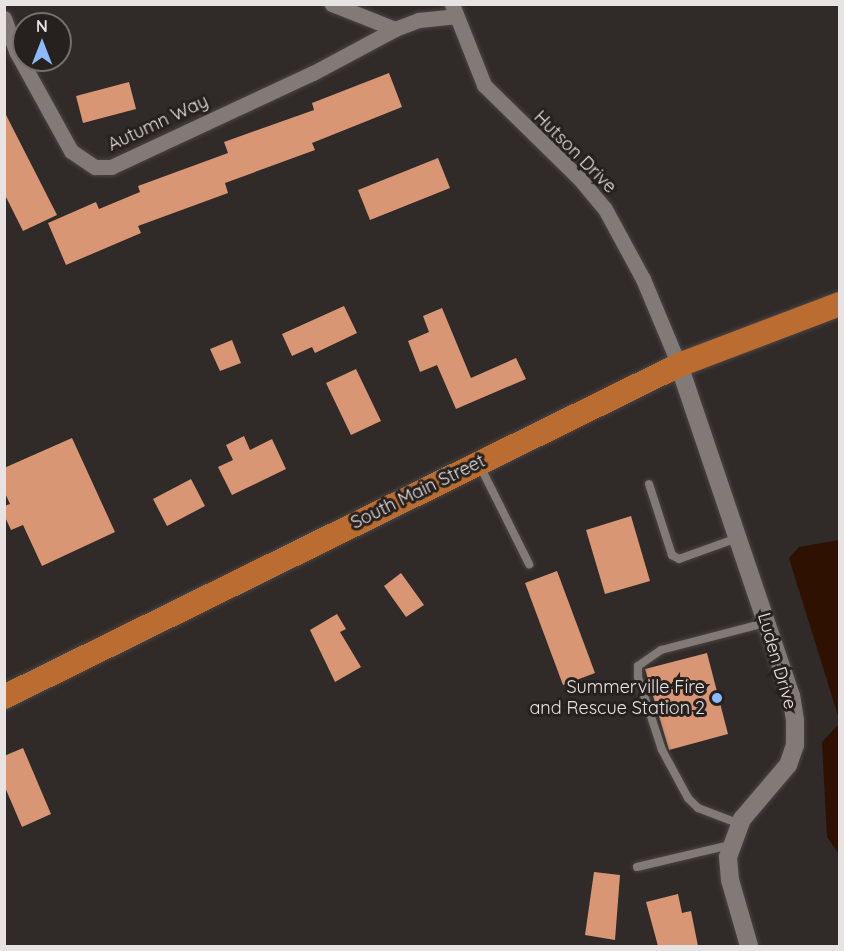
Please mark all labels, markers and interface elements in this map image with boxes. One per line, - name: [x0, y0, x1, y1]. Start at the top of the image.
- north arrow: [12, 12, 72, 72]
- text: N: [36, 16, 48, 36]
- street label: Autumn Way: [104, 90, 212, 156]
- street label: Hutson Drive: [529, 106, 621, 198]
- street label: South Main Street: [347, 450, 489, 534]
- street label: Luden Drive: [753, 610, 801, 712]
- place label: Summerville Fire and Rescue Station 2: [529, 677, 705, 720]
- marker: Summerville Fire and Rescue Station 2: [710, 691, 724, 705]

